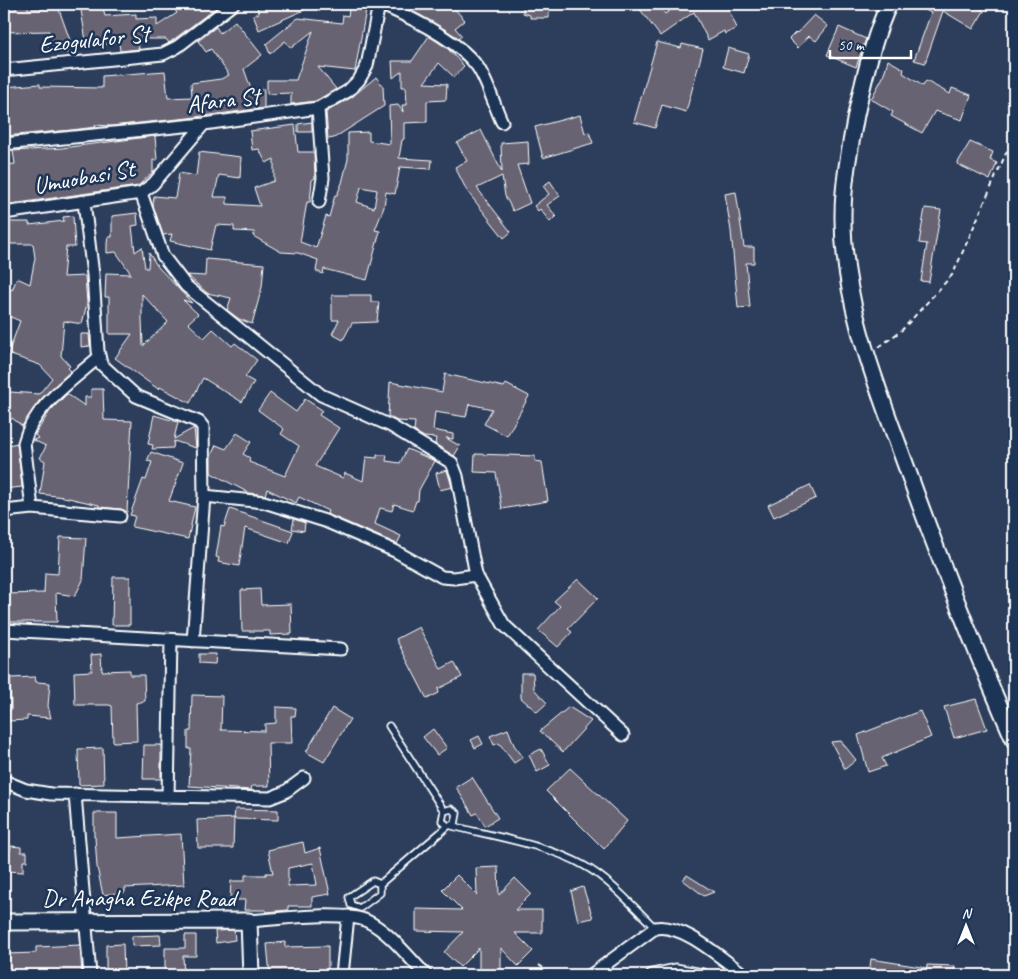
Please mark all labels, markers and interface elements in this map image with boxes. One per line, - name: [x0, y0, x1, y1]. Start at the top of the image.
- street label: Ezogulafor St: [38, 18, 153, 60]
- scale bar: [830, 28, 912, 60]
- text: 50 m: [838, 36, 865, 55]
- street label: Afara St: [185, 80, 264, 119]
- street label: Umuobasi St: [31, 153, 139, 201]
- street label: Dr Anagha Ezikpe Road: [42, 883, 239, 913]
- north arrow: [940, 902, 990, 952]
- text: N: [962, 905, 973, 922]

